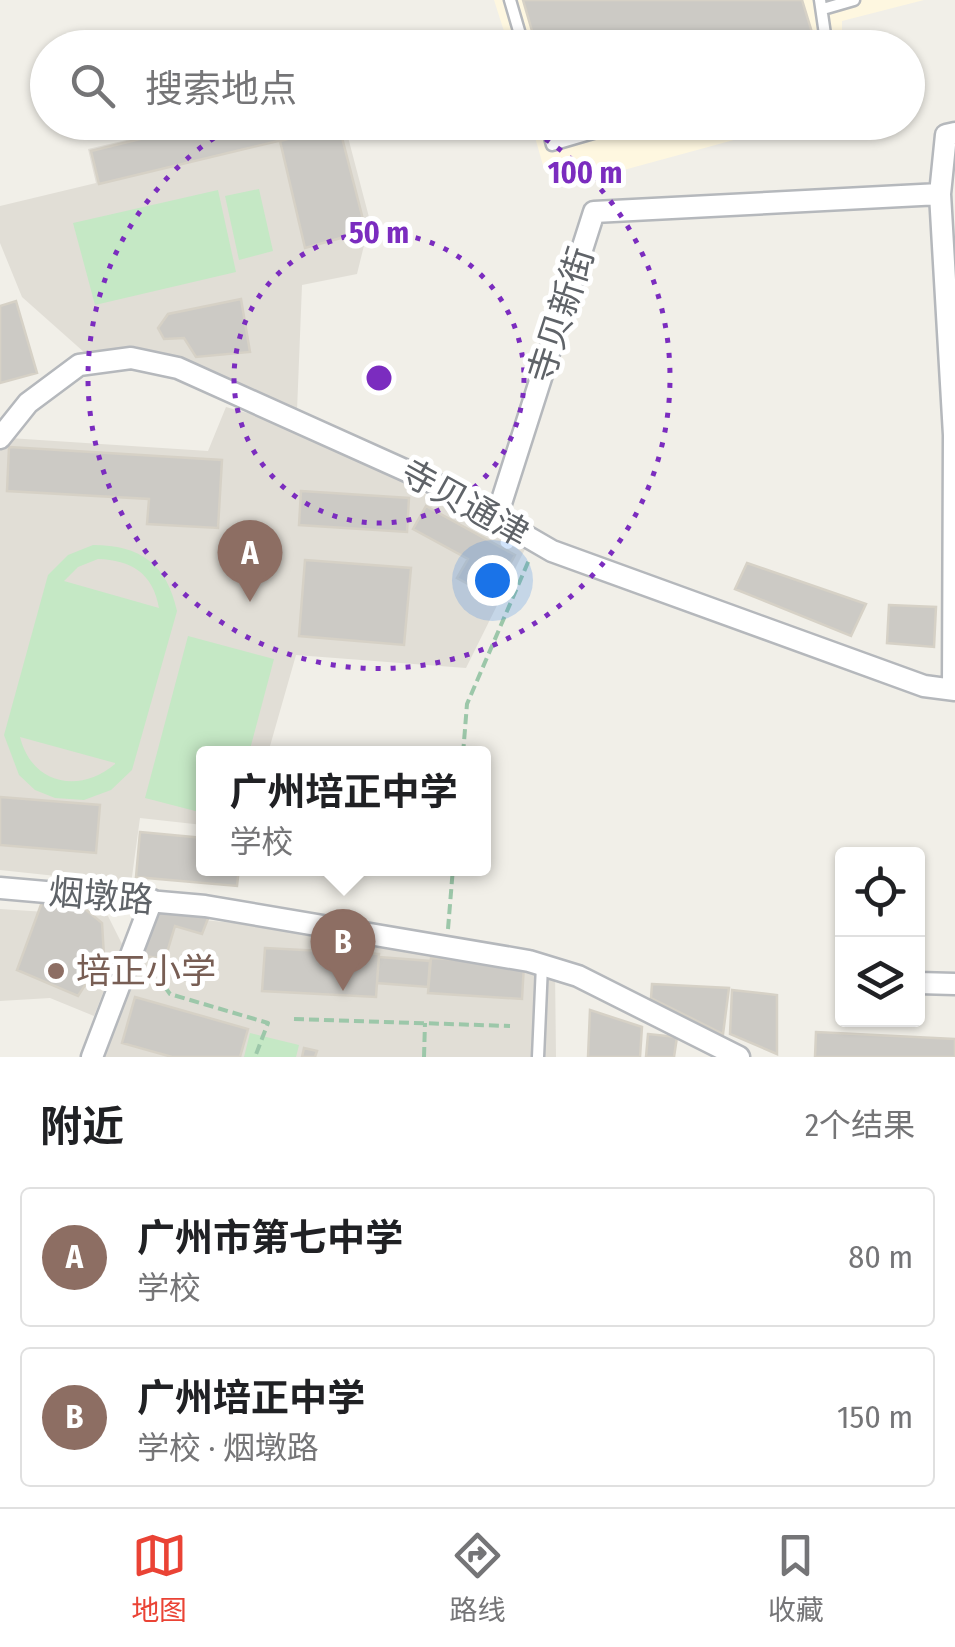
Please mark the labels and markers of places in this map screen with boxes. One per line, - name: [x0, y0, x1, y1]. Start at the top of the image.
- centre of rings: [361, 360, 397, 396]
- pin: A: [218, 520, 282, 602]
- pin: B: [310, 908, 376, 991]
- place label: 培正小学: [76, 950, 216, 992]
- marker: 培正小学: [45, 960, 67, 982]

